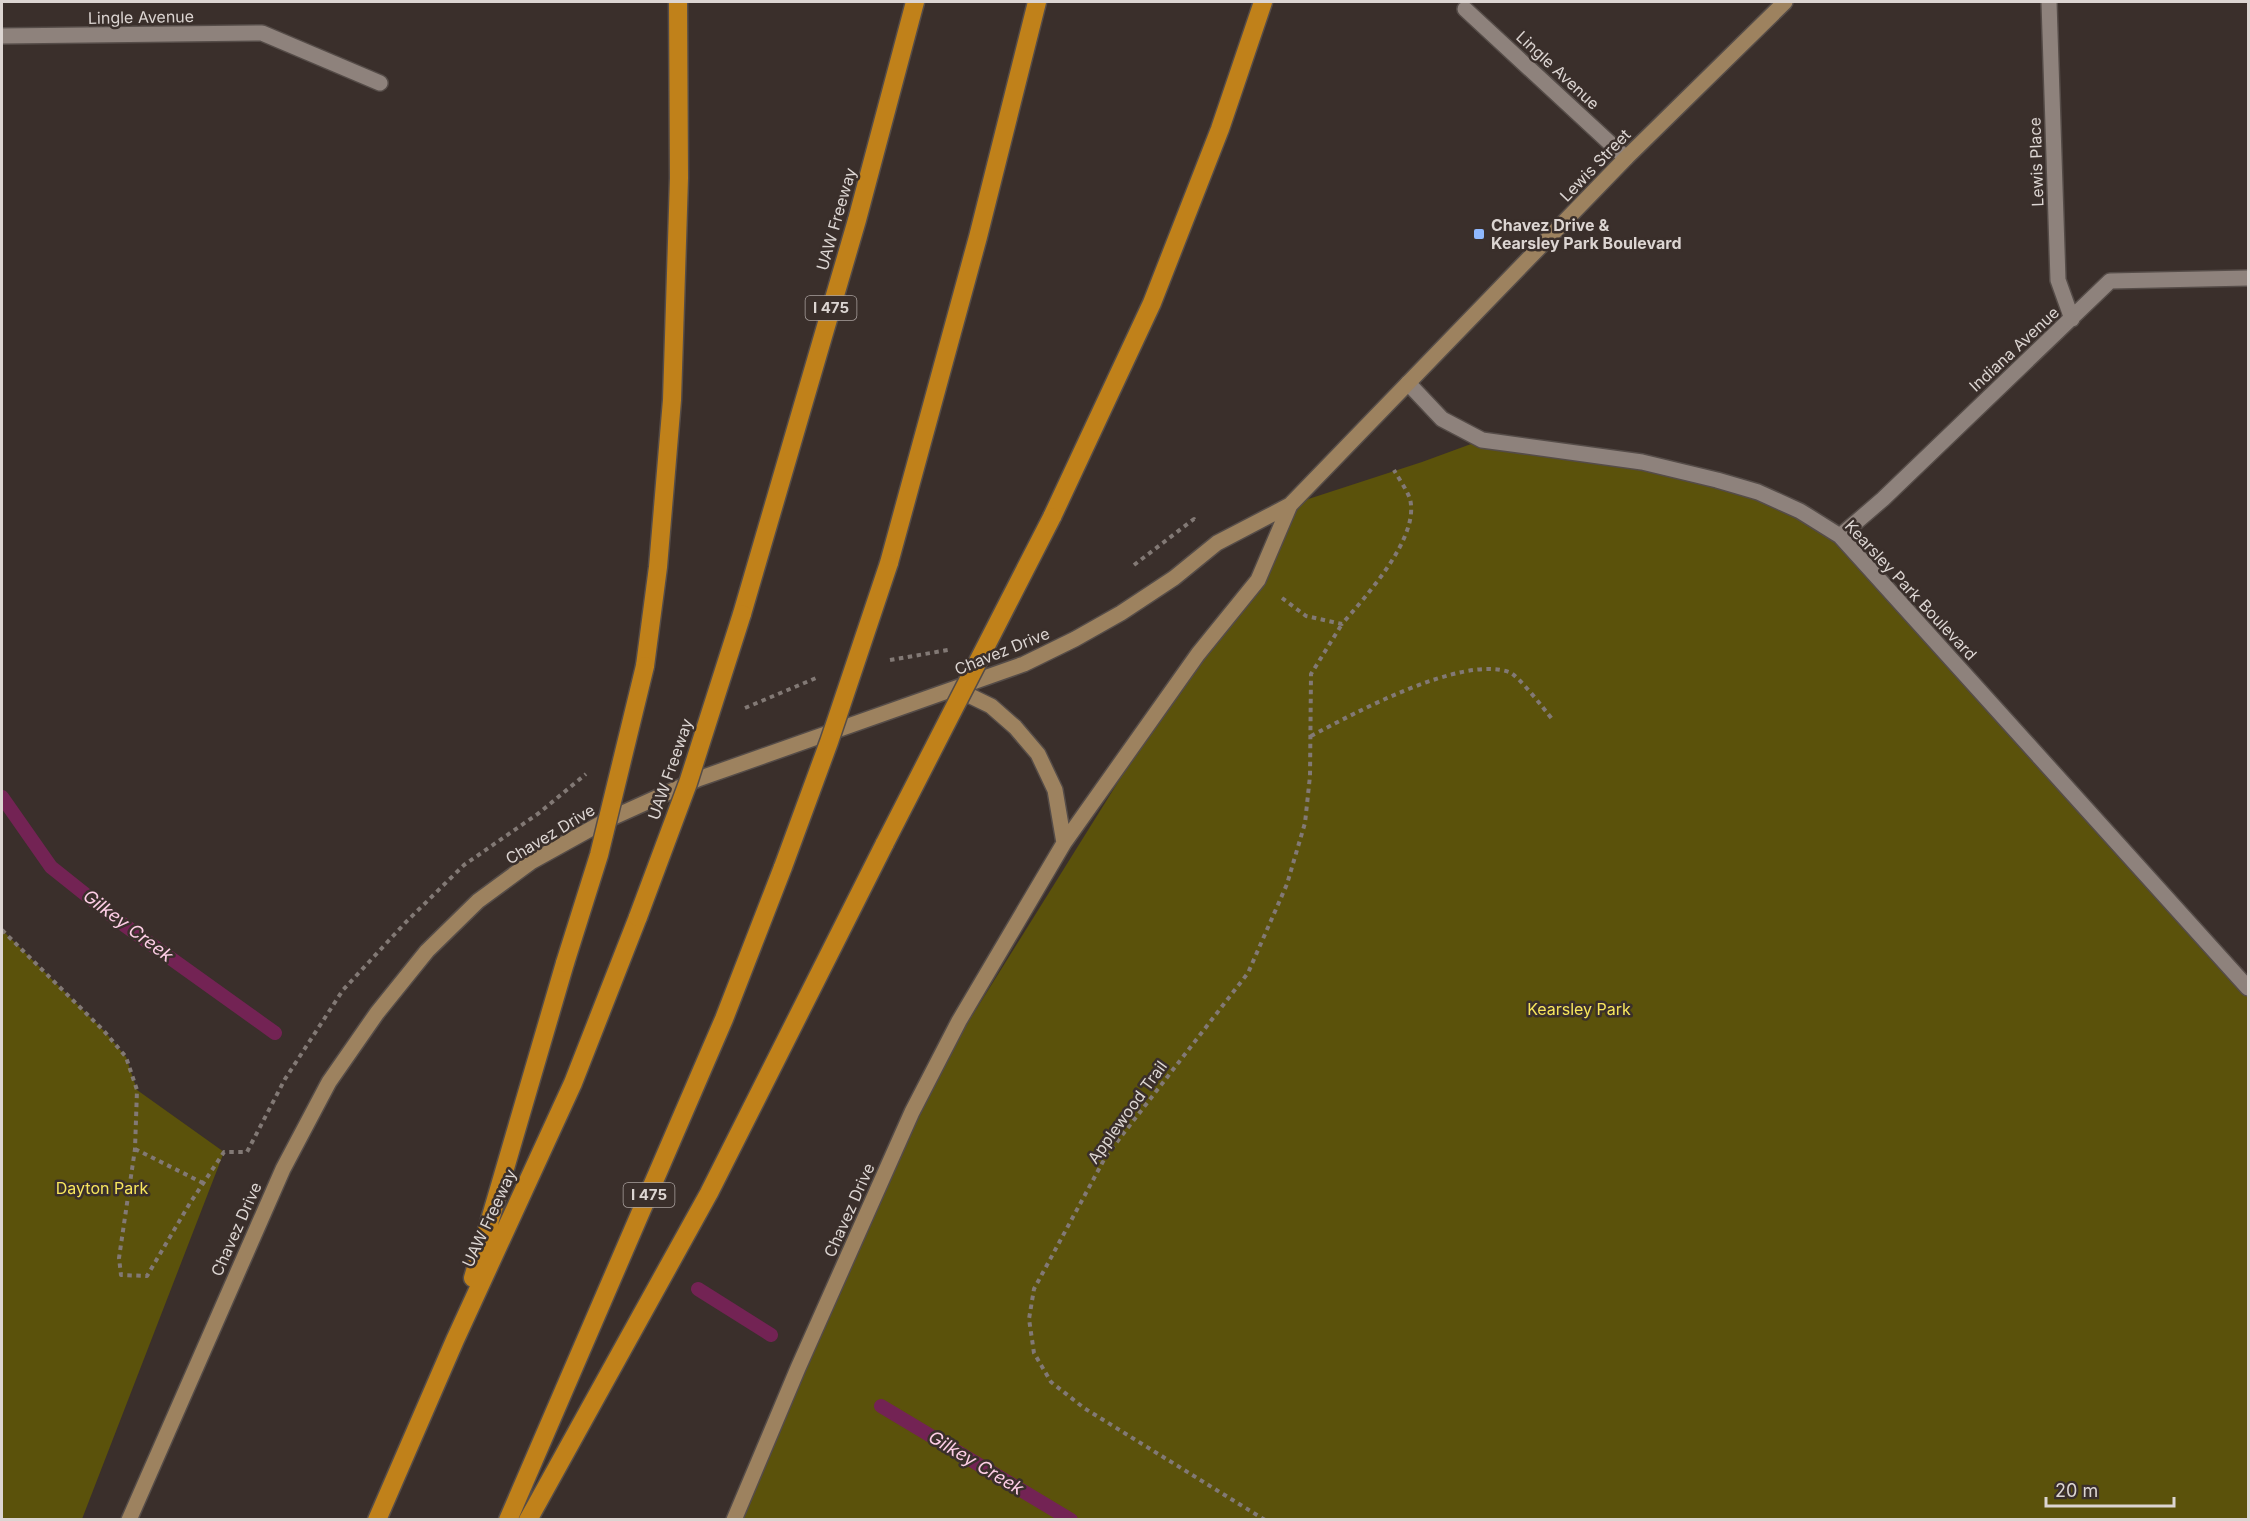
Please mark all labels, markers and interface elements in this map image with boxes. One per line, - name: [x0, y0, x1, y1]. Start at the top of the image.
- street label: Lingle Avenue: [88, 6, 194, 28]
- street label: Lingle Avenue: [1512, 27, 1604, 113]
- street label: Lewis Place: [2024, 117, 2048, 207]
- street label: Lewis Street: [1555, 125, 1635, 205]
- street label: UAW Freeway: [812, 165, 860, 273]
- place label: Chavez Drive & Kearsley Park Boulevard: [1491, 215, 1682, 253]
- marker: Chavez Drive & Kearsley Park Boulevard: [1472, 227, 1486, 241]
- road number: I 475: [806, 296, 856, 320]
- street label: Indiana Avenue: [1965, 302, 2063, 396]
- street label: Kearsley Park Boulevard: [1841, 516, 1981, 664]
- street label: Chavez Drive: [952, 623, 1052, 679]
- street label: UAW Freeway: [643, 716, 697, 822]
- street label: Chavez Drive: [502, 799, 598, 869]
- water label: Gilkey Creek: [79, 885, 178, 967]
- park label: Kearsley Park: [1527, 999, 1631, 1019]
- street label: Applewood Trail: [1083, 1057, 1171, 1167]
- street label: Chavez Drive: [819, 1160, 879, 1260]
- street label: UAW Freeway: [458, 1166, 520, 1270]
- park label: Dayton Park: [56, 1178, 148, 1198]
- street label: Chavez Drive: [206, 1179, 266, 1279]
- road number: I 475: [624, 1183, 674, 1207]
- water label: Gilkey Creek: [925, 1426, 1029, 1500]
- scale bar: [2046, 1470, 2174, 1508]
- text: 20 m: [2055, 1480, 2098, 1501]

